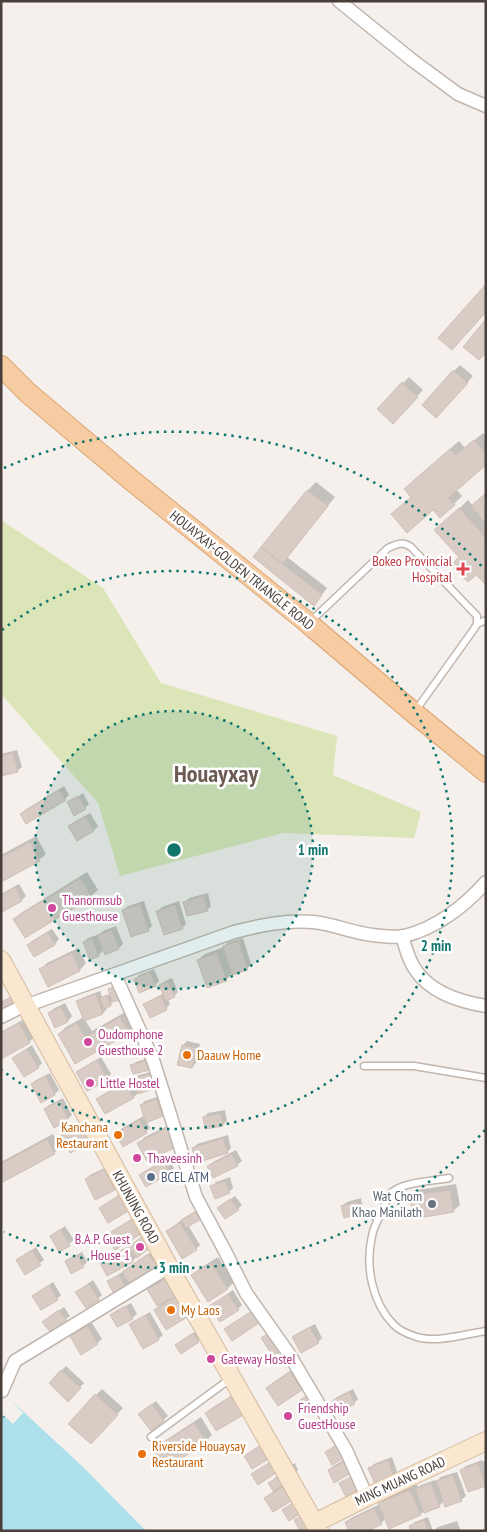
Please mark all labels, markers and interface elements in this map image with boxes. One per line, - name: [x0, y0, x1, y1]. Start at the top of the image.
- street label: HOUAYXAY-GOLDEN TRIANGLE ROAD: [166, 506, 318, 634]
- place label: Bokeo Provincial Hospital: [372, 552, 453, 586]
- marker: Bokeo Provincial Hospital: [456, 562, 470, 576]
- district label: Houayxay: [174, 758, 258, 789]
- text: 1 min: [298, 840, 328, 859]
- centre of rings: [165, 841, 183, 859]
- place label: Thanormsub Guesthouse: [62, 891, 122, 925]
- marker: Thanormsub Guesthouse: [46, 902, 58, 914]
- text: 2 min: [421, 936, 451, 955]
- place label: Oudomphone Guesthouse 2: [98, 1025, 163, 1059]
- marker: Oudomphone Guesthouse 2: [82, 1036, 94, 1048]
- place label: Daauw Home: [197, 1046, 261, 1064]
- marker: Daauw Home: [181, 1049, 193, 1061]
- place label: Little Hostel: [100, 1074, 160, 1092]
- marker: Little Hostel: [84, 1077, 96, 1089]
- place label: Kanchana Restaurant: [56, 1118, 108, 1152]
- marker: Kanchana Restaurant: [112, 1129, 124, 1141]
- place label: Thaveesinh: [147, 1149, 202, 1167]
- marker: Thaveesinh: [131, 1152, 143, 1164]
- street label: KHUNJING ROAD: [109, 1167, 163, 1247]
- place label: BCEL ATM: [161, 1168, 209, 1186]
- marker: BCEL ATM: [145, 1171, 157, 1183]
- place label: Wat Chom Khao Manilath: [352, 1187, 422, 1221]
- marker: Wat Chom Khao Manilath: [426, 1198, 438, 1210]
- place label: B.A.P. Guest House 1: [75, 1230, 130, 1264]
- marker: B.A.P. Guest House 1: [134, 1241, 146, 1253]
- text: 3 min: [159, 1258, 189, 1277]
- place label: My Laos: [181, 1301, 220, 1319]
- marker: My Laos: [165, 1304, 177, 1316]
- place label: Gateway Hostel: [221, 1350, 296, 1368]
- marker: Gateway Hostel: [205, 1353, 217, 1365]
- place label: Friendship GuestHouse: [298, 1399, 356, 1433]
- marker: Friendship GuestHouse: [282, 1410, 294, 1422]
- place label: Riverside Houaysay Restaurant: [152, 1437, 246, 1471]
- marker: Riverside Houaysay Restaurant: [136, 1448, 148, 1460]
- street label: MING MUANG ROAD: [352, 1452, 448, 1510]

